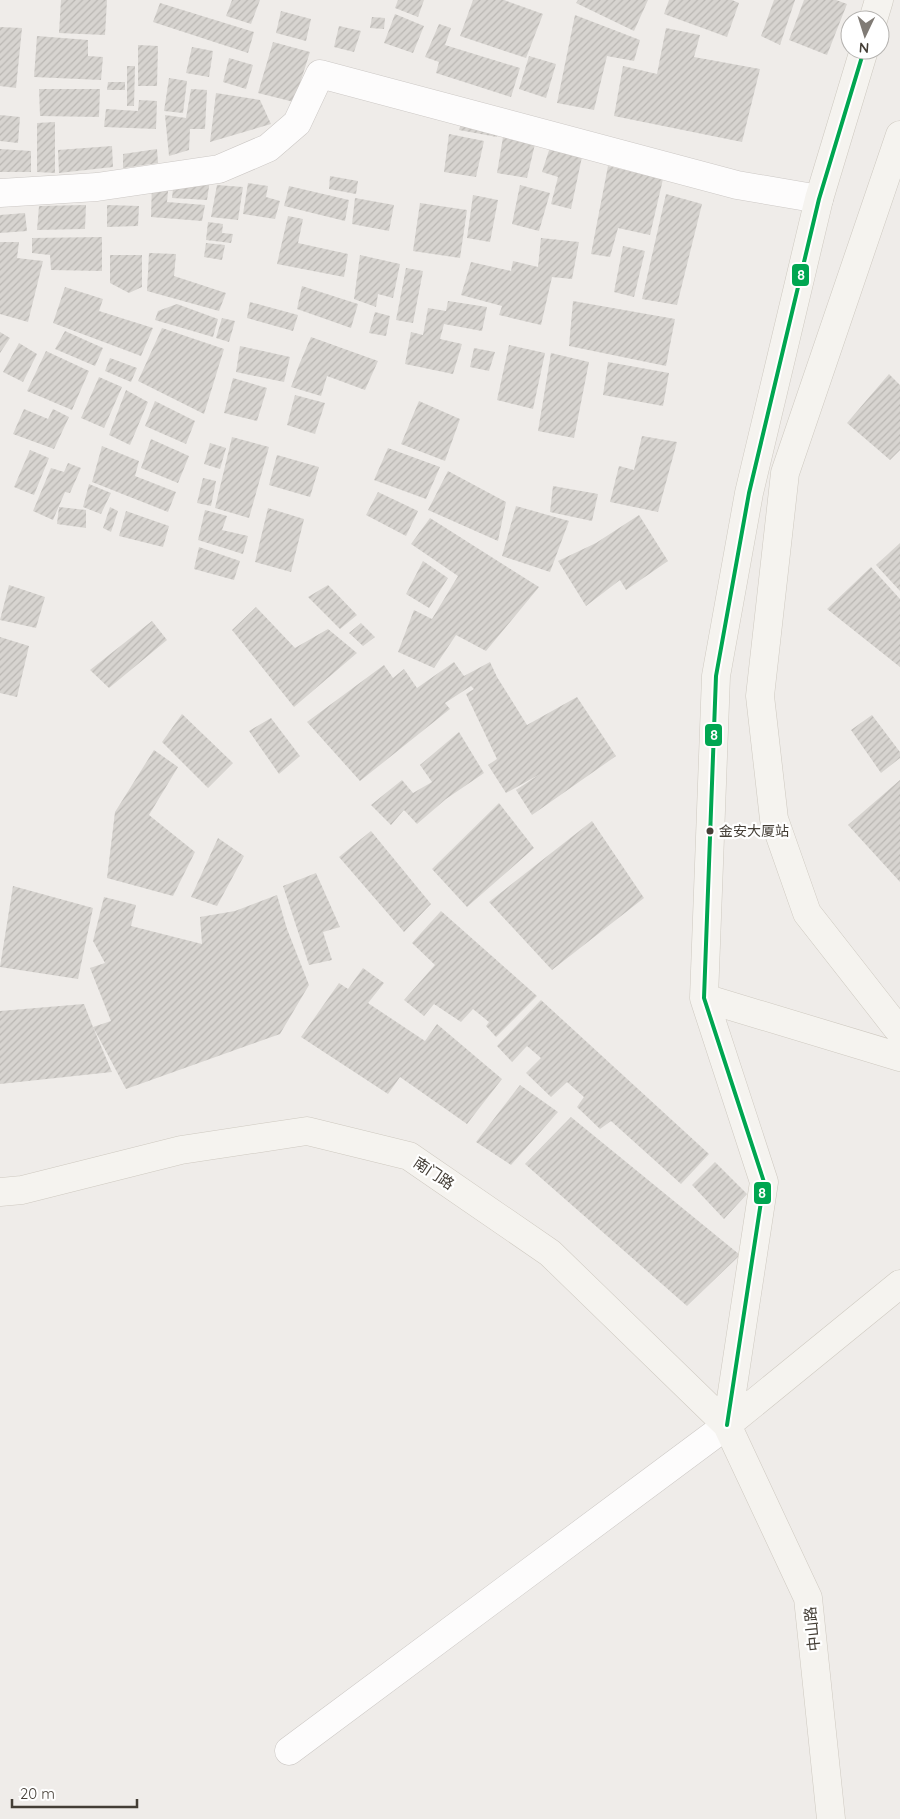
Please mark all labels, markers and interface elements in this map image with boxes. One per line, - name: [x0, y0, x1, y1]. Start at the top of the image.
- north arrow: [840, 10, 890, 60]
- text: N: [858, 39, 870, 57]
- line badge: 8: [791, 263, 810, 287]
- text: 8: [797, 266, 805, 284]
- line badge: 8: [704, 723, 723, 747]
- text: 8: [710, 726, 718, 744]
- place label: 金安大厦站: [719, 822, 789, 840]
- marker: 金安大厦站: [705, 826, 715, 836]
- street label: 南门路: [410, 1153, 458, 1193]
- line badge: 8: [753, 1181, 772, 1205]
- text: 8: [758, 1184, 766, 1202]
- street label: 中山路: [800, 1606, 824, 1652]
- scale bar: [12, 1776, 138, 1808]
- text: 20 m: [20, 1784, 55, 1803]

